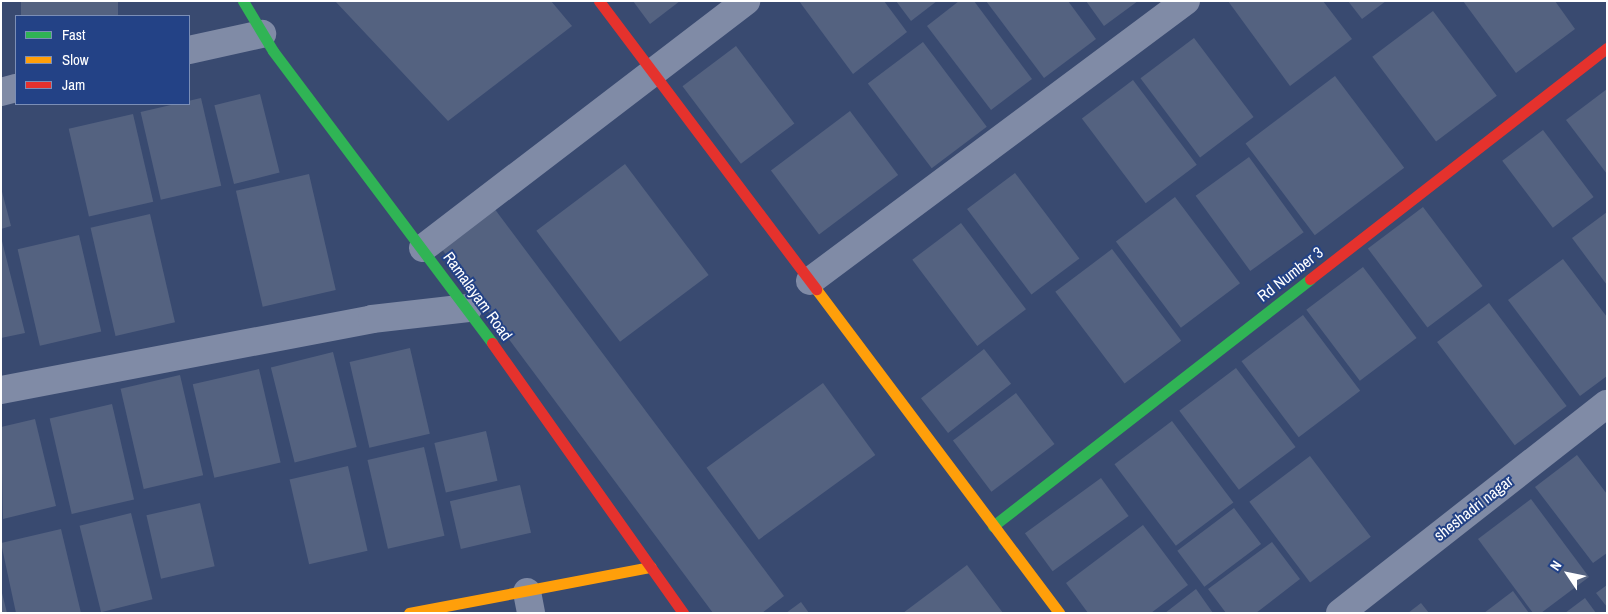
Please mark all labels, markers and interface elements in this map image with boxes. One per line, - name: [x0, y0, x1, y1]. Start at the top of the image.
- legend: [15, 15, 190, 105]
- text: Fast: [62, 24, 85, 45]
- text: Slow: [62, 49, 89, 70]
- text: Jam: [62, 74, 85, 95]
- street label: Rd Number 3: [1253, 242, 1327, 306]
- street label: Ramalayam Road: [439, 248, 517, 344]
- street label: sheshadri nagar: [1430, 471, 1516, 545]
- north arrow: [1543, 549, 1593, 599]
- text: N: [1546, 557, 1565, 574]

